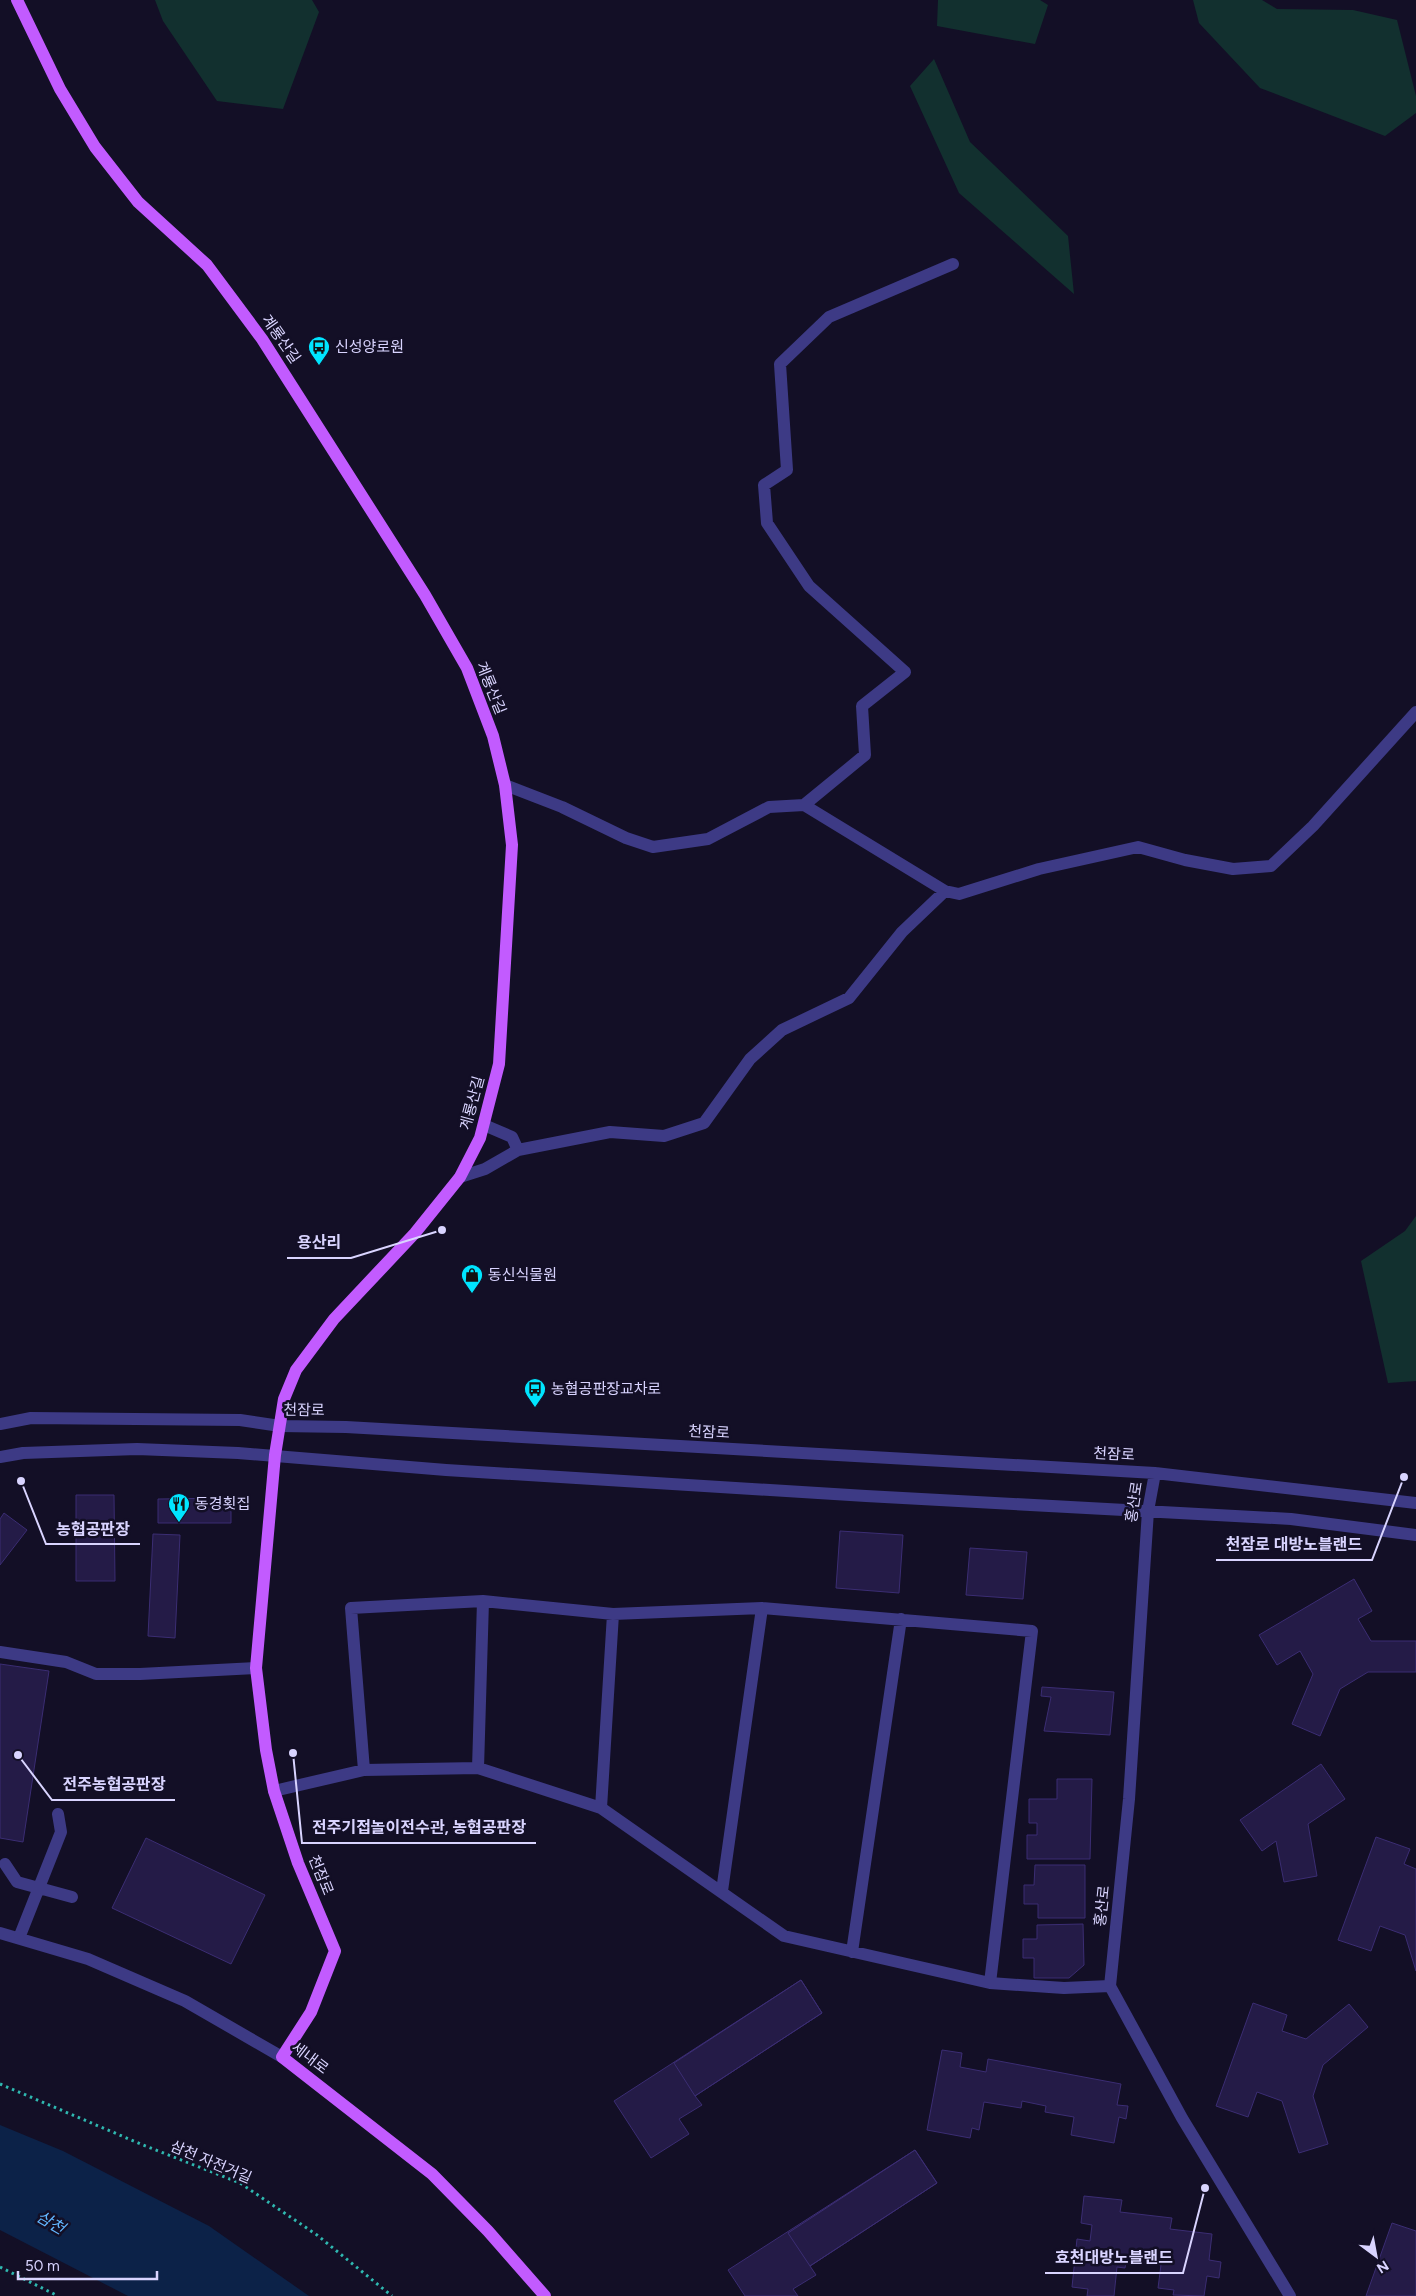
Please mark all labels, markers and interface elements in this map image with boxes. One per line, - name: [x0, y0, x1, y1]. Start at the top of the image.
- street label: 계룡산길: [258, 311, 304, 367]
- bus stop icon: 신성양로원: [307, 335, 331, 366]
- place label: 신성양로원: [335, 338, 404, 356]
- street label: 계룡산길: [472, 659, 510, 717]
- street label: 계룡산길: [456, 1074, 488, 1132]
- callout: 용산리: [287, 1227, 351, 1258]
- text: 용산리: [297, 1233, 341, 1252]
- shop icon: 동신식물원: [460, 1263, 484, 1294]
- place label: 동신식물원: [488, 1266, 557, 1284]
- bus stop icon: 농협공판장교차로: [523, 1377, 547, 1408]
- place label: 농협공판장교차로: [551, 1380, 661, 1398]
- street label: 천잠로: [283, 1401, 325, 1419]
- street label: 천잠로: [688, 1422, 730, 1442]
- street label: 천잠로: [1093, 1444, 1135, 1464]
- street label: 홍산로: [1122, 1480, 1146, 1524]
- restaurant icon: 동경횟집: [167, 1492, 191, 1523]
- place label: 동경횟집: [195, 1495, 250, 1513]
- callout: 농협공판장: [46, 1513, 140, 1544]
- text: 농협공판장: [56, 1520, 130, 1539]
- callout: 천잠로 대방노블랜드: [1216, 1529, 1372, 1560]
- text: 천잠로 대방노블랜드: [1226, 1535, 1362, 1554]
- callout: 전주농협공판장: [52, 1769, 175, 1800]
- text: 전주농협공판장: [62, 1775, 166, 1794]
- callout: 전주기접놀이전수관, 농협공판장: [302, 1812, 536, 1843]
- text: 전주기접놀이전수관, 농협공판장: [312, 1818, 526, 1837]
- street label: 천잠로: [305, 1852, 337, 1898]
- street label: 홍산로: [1091, 1884, 1113, 1928]
- street label: 세내로: [288, 2038, 332, 2078]
- street label: 삼천 자전거길: [168, 2137, 254, 2187]
- water label: 삼천: [33, 2207, 70, 2239]
- north arrow: [1351, 2231, 1401, 2281]
- callout: 효천대방노블랜드: [1045, 2242, 1183, 2273]
- scale bar: [18, 2248, 156, 2280]
- text: 효천대방노블랜드: [1055, 2248, 1173, 2267]
- text: 50 m: [25, 2257, 60, 2275]
- text: N: [1374, 2257, 1392, 2277]

